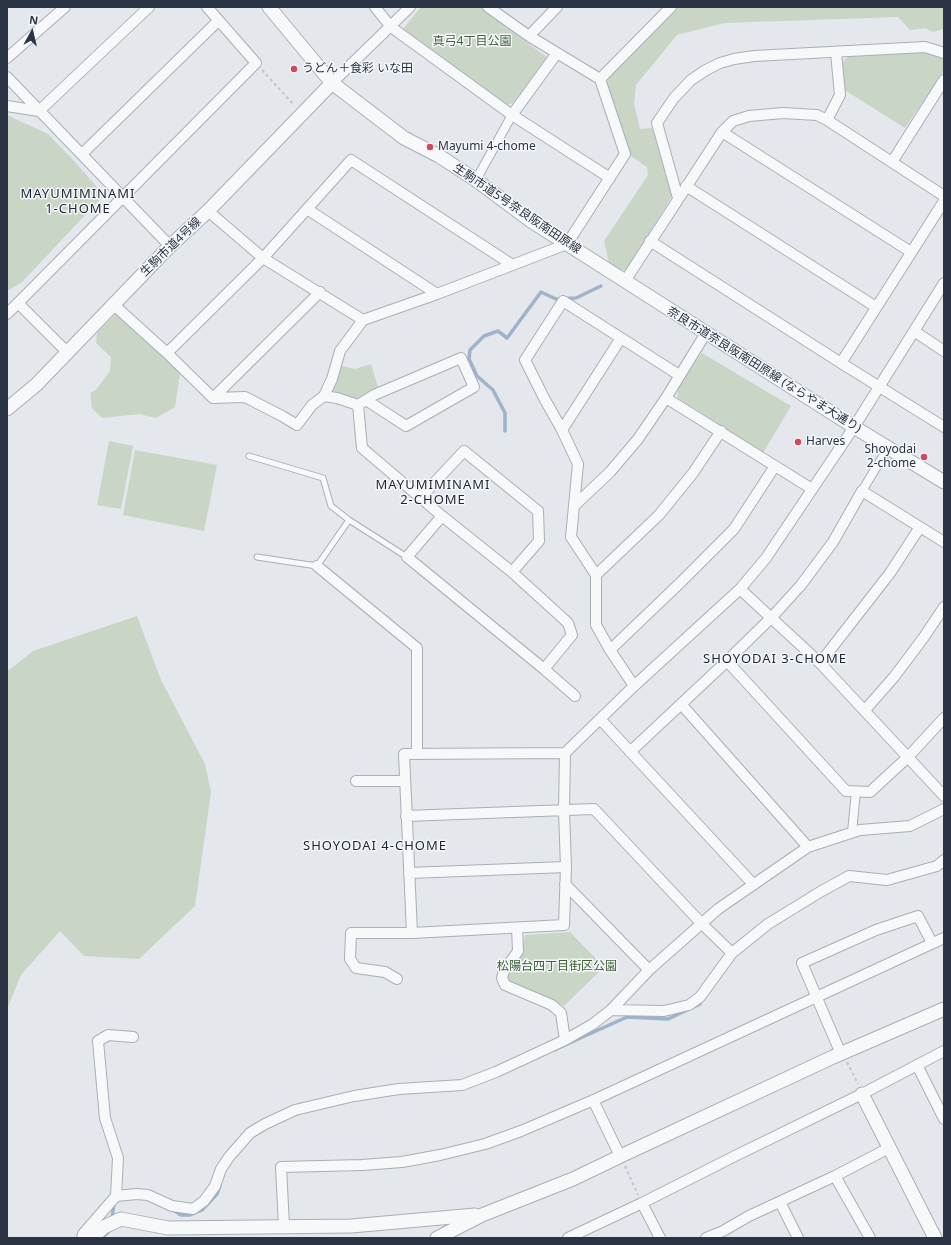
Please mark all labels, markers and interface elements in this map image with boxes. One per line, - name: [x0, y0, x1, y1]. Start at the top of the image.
- north arrow: [12, 12, 52, 52]
- text: N: [28, 12, 39, 28]
- park label: 真弓4丁目公園: [433, 35, 511, 49]
- place label: うどん＋食彩 いな田: [302, 62, 413, 76]
- marker: うどん＋食彩 いな田: [289, 64, 299, 74]
- place label: Mayumi 4-chome: [438, 140, 536, 154]
- marker: Mayumi 4-chome: [425, 142, 435, 152]
- street label: 生駒市道5号奈良阪南田原線: [450, 161, 584, 257]
- district label: MAYUMIMINAMI 1-CHOME: [21, 186, 135, 217]
- street label: 生駒市道4号線: [138, 214, 204, 280]
- street label: 奈良市道奈良阪南田原線 (ならやま大通り): [664, 304, 864, 436]
- place label: Harves: [806, 435, 845, 449]
- marker: Harves: [793, 437, 803, 447]
- place label: Shoyodai 2-chome: [864, 443, 916, 471]
- marker: Shoyodai 2-chome: [919, 452, 929, 462]
- district label: MAYUMIMINAMI 2-CHOME: [376, 477, 490, 508]
- district label: SHOYODAI 3-CHOME: [703, 651, 847, 667]
- district label: SHOYODAI 4-CHOME: [303, 838, 447, 854]
- park label: 松陽台四丁目街区公園: [497, 960, 617, 974]

